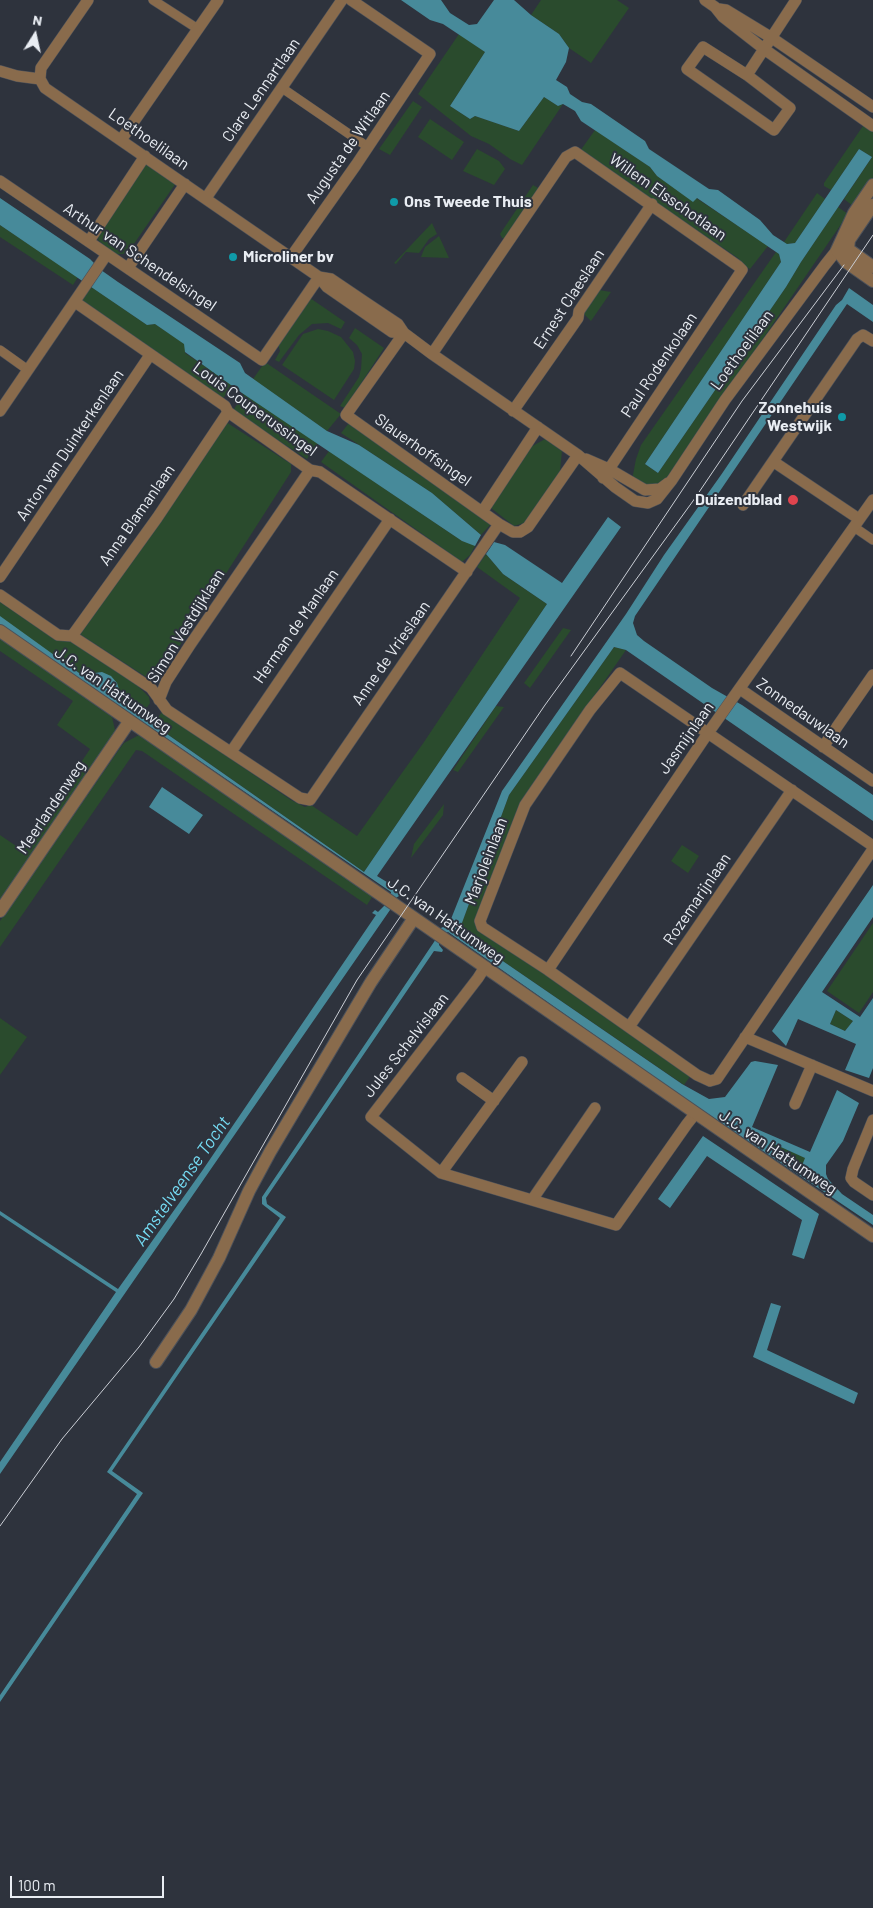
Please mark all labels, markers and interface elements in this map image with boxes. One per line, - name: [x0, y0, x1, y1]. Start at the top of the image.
- north arrow: [10, 10, 60, 60]
- text: N: [32, 11, 44, 29]
- street label: Clare Lennartlaan: [218, 34, 304, 146]
- street label: Augusta de Witlaan: [302, 87, 394, 207]
- street label: Loethoelilaan: [105, 104, 193, 174]
- street label: Willem Elsschotlaan: [606, 149, 730, 245]
- place label: Ons Tweede Thuis: [404, 192, 532, 212]
- marker: Ons Tweede Thuis: [388, 196, 400, 208]
- street label: Arthur van Schendelsingel: [60, 199, 220, 315]
- street label: Ernest Claeslaan: [530, 245, 608, 353]
- place label: Microliner bv: [243, 247, 334, 267]
- marker: Microliner bv: [227, 251, 239, 263]
- street label: Loethoelilaan: [707, 306, 777, 394]
- street label: Paul Rodenkolaan: [617, 309, 701, 421]
- street label: Louis Couperussingel: [189, 358, 321, 460]
- street label: Anton van Duinkerkenlaan: [12, 366, 128, 524]
- place label: Zonnehuis Westwijk: [758, 398, 832, 436]
- street label: Slauerhoffsingel: [371, 410, 475, 490]
- marker: Zonnehuis Westwijk: [836, 411, 848, 423]
- street label: Anna Blamanlaan: [95, 461, 179, 569]
- place label: Duizendblad: [695, 490, 782, 510]
- marker: Duizendblad: [786, 493, 800, 507]
- street label: Simon Vestdijklaan: [143, 565, 229, 687]
- street label: Herman de Manlaan: [249, 565, 343, 687]
- street label: Anne de Vrieslaan: [348, 597, 434, 709]
- street label: J.C. van Hattumweg: [51, 642, 175, 738]
- street label: Zonnedauwlaan: [753, 674, 853, 752]
- street label: Jasmijnlaan: [654, 698, 718, 778]
- street label: Meerlandenweg: [13, 757, 89, 857]
- street label: Marjoleinlaan: [461, 815, 511, 907]
- street label: Rozemarijnlaan: [659, 849, 735, 949]
- street label: J.C. van Hattumweg: [384, 872, 508, 968]
- street label: Jules Schelvislaan: [359, 989, 453, 1101]
- street label: J.C. van Hattumweg: [715, 1105, 841, 1199]
- water label: Amstelveense Tocht: [129, 1112, 235, 1250]
- scale bar: [12, 1866, 166, 1898]
- text: 100 m: [18, 1876, 56, 1894]

